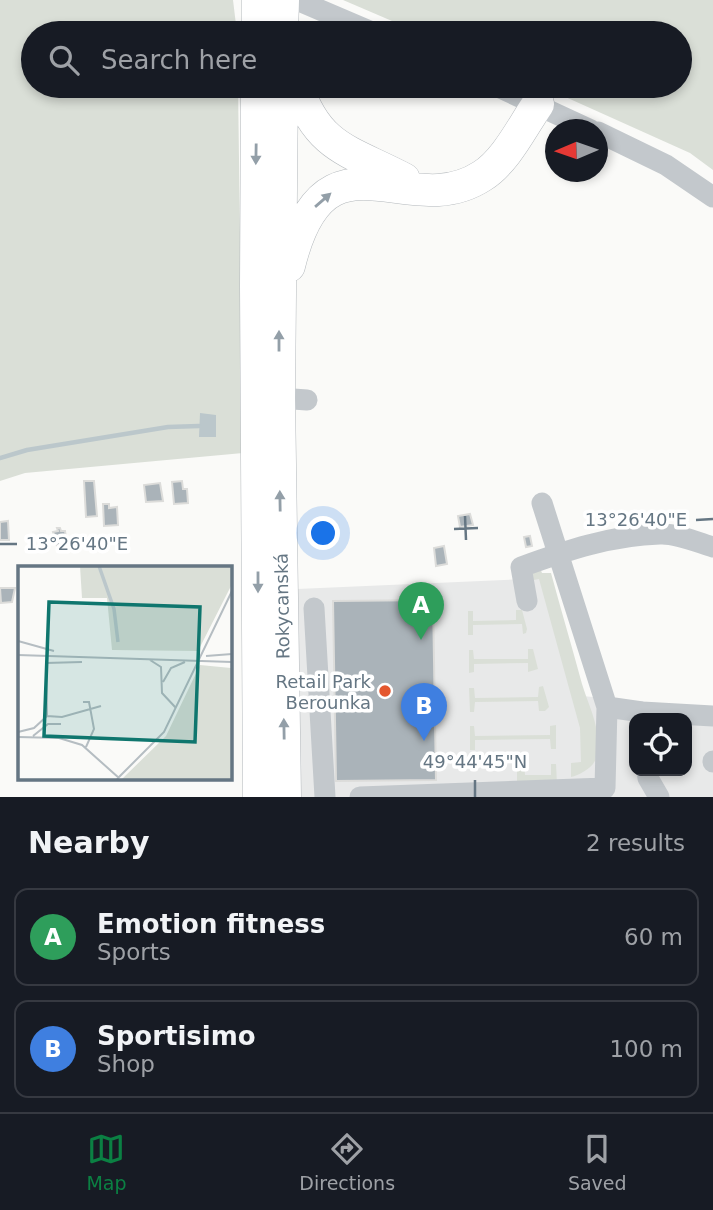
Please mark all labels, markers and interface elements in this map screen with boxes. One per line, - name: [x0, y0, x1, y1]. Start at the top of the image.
- search box: [21, 21, 692, 98]
- icon: search: [45, 41, 83, 79]
- text: Search here: [101, 45, 257, 75]
- north arrow: [545, 119, 608, 182]
- one-way arrow: [250, 143, 262, 165]
- one-way arrow: [314, 193, 331, 208]
- one-way arrow: [273, 329, 285, 351]
- one-way arrow: [274, 490, 286, 512]
- text: 13°26'40"E: [585, 509, 687, 530]
- your location: [306, 516, 340, 550]
- text: 13°26'40"E: [26, 533, 128, 554]
- street label: Rokycanská: [271, 553, 293, 659]
- inset map: [18, 566, 231, 780]
- one-way arrow: [252, 571, 264, 593]
- pin: A: [398, 582, 444, 640]
- place label: Retail Park Berounka: [276, 671, 372, 713]
- marker: Retail Park Berounka: [377, 683, 393, 699]
- pin: B: [401, 683, 447, 741]
- map controls: [629, 713, 692, 776]
- button: locate: [629, 713, 692, 776]
- one-way arrow: [278, 718, 289, 740]
- text: 49°44'45"N: [423, 751, 527, 772]
- text: Nearby: [28, 825, 150, 860]
- text: 2 results: [586, 830, 685, 856]
- text: Emotion fitness: [97, 909, 325, 939]
- text: A: [44, 924, 62, 950]
- text: 60 m: [624, 924, 683, 950]
- text: Sports: [97, 939, 171, 965]
- text: Sportisimo: [97, 1021, 256, 1051]
- text: B: [44, 1036, 62, 1062]
- text: 100 m: [609, 1036, 683, 1062]
- text: Shop: [97, 1051, 155, 1077]
- tab: Map: [86, 1130, 127, 1194]
- tab: Directions: [299, 1130, 395, 1194]
- tab: Saved: [568, 1130, 627, 1194]

